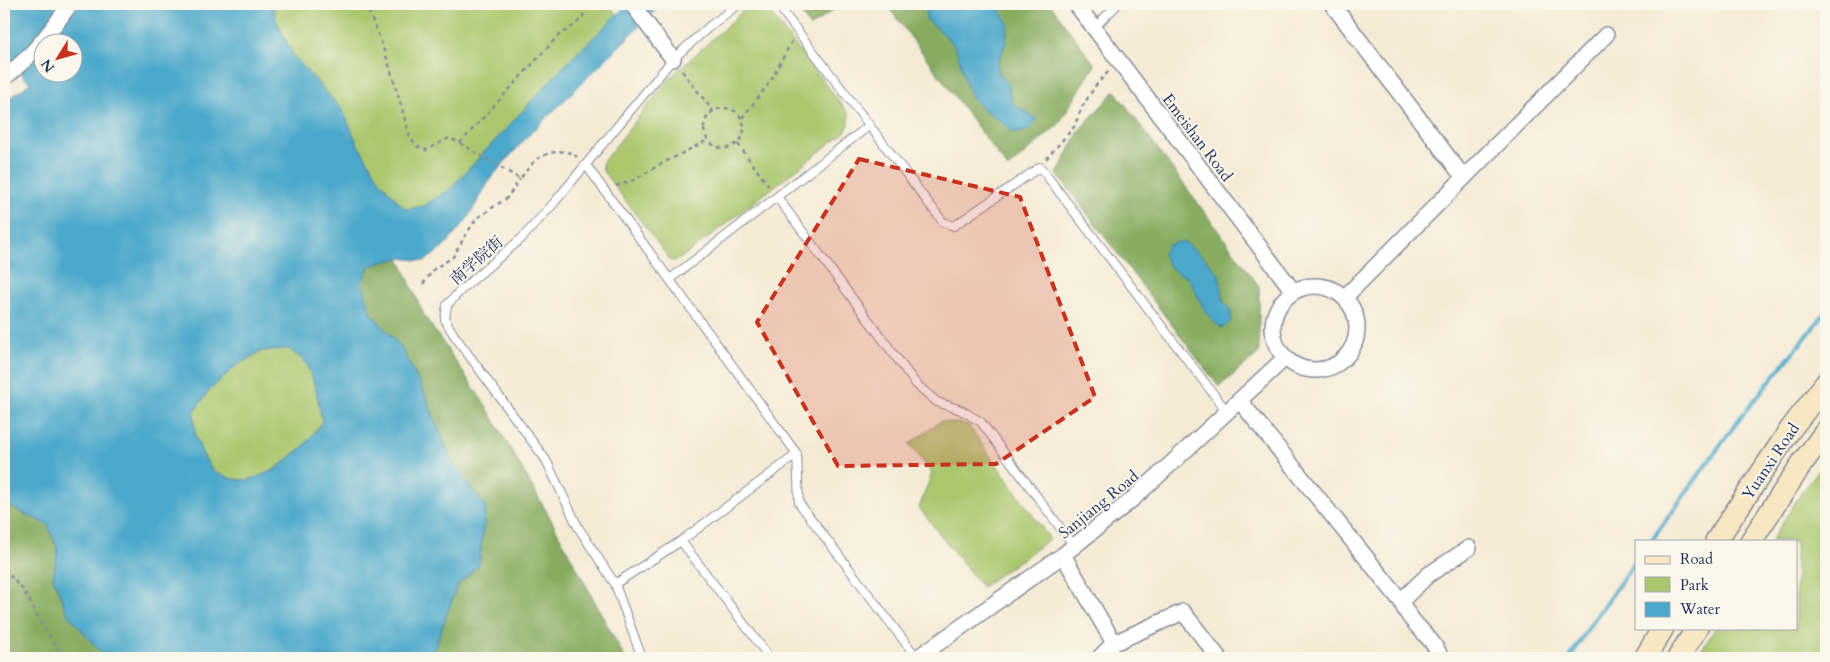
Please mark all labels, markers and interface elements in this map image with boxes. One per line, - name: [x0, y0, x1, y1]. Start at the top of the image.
- north arrow: [32, 32, 82, 82]
- text: N: [37, 55, 59, 76]
- street label: Emeishan Road: [1157, 89, 1238, 186]
- street label: 南学院街: [445, 231, 508, 290]
- street label: Yuanxi Road: [1737, 418, 1805, 504]
- street label: Sanjiang Road: [1054, 465, 1144, 544]
- legend: [1635, 540, 1798, 630]
- text: Road: [1680, 549, 1713, 569]
- text: Park: [1680, 575, 1709, 595]
- text: Water: [1679, 599, 1721, 619]

